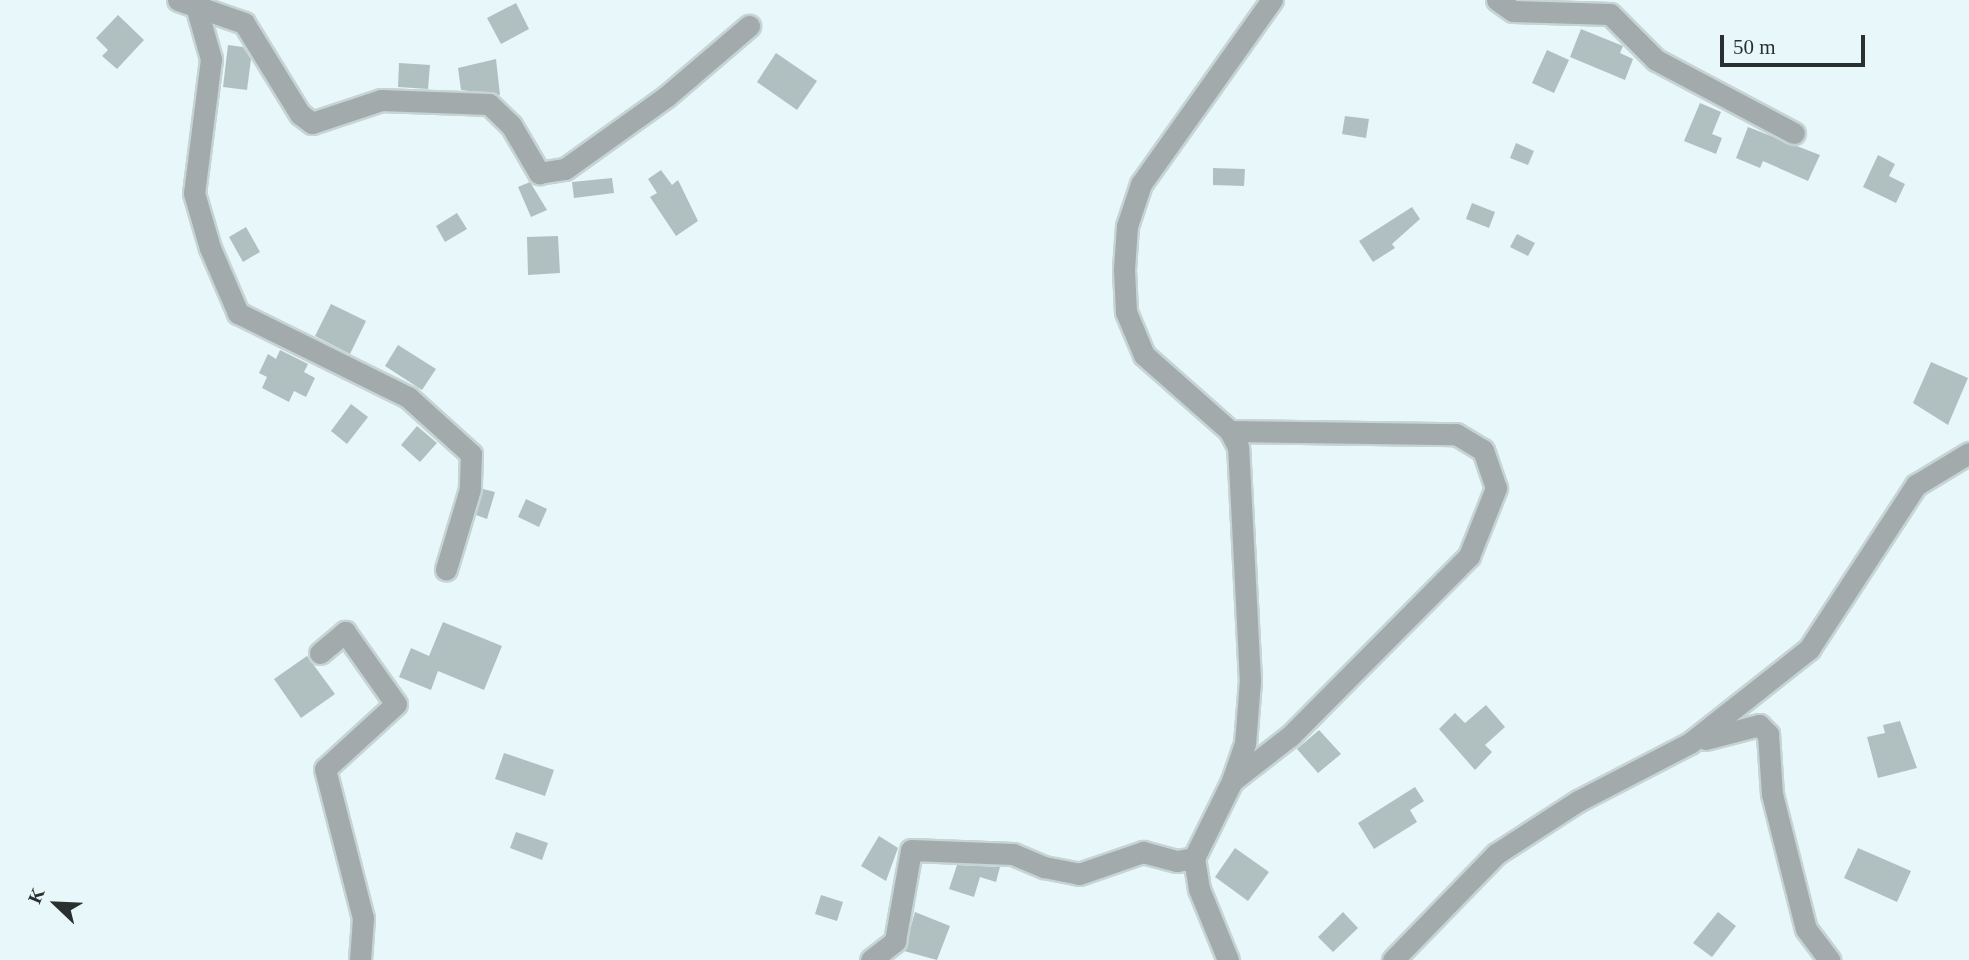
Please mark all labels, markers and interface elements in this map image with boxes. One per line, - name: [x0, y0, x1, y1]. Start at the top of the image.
- scale bar: [1724, 21, 1869, 65]
- text: 50 m: [1733, 35, 1776, 59]
- north arrow: [21, 869, 91, 939]
- text: K: [24, 885, 49, 907]

